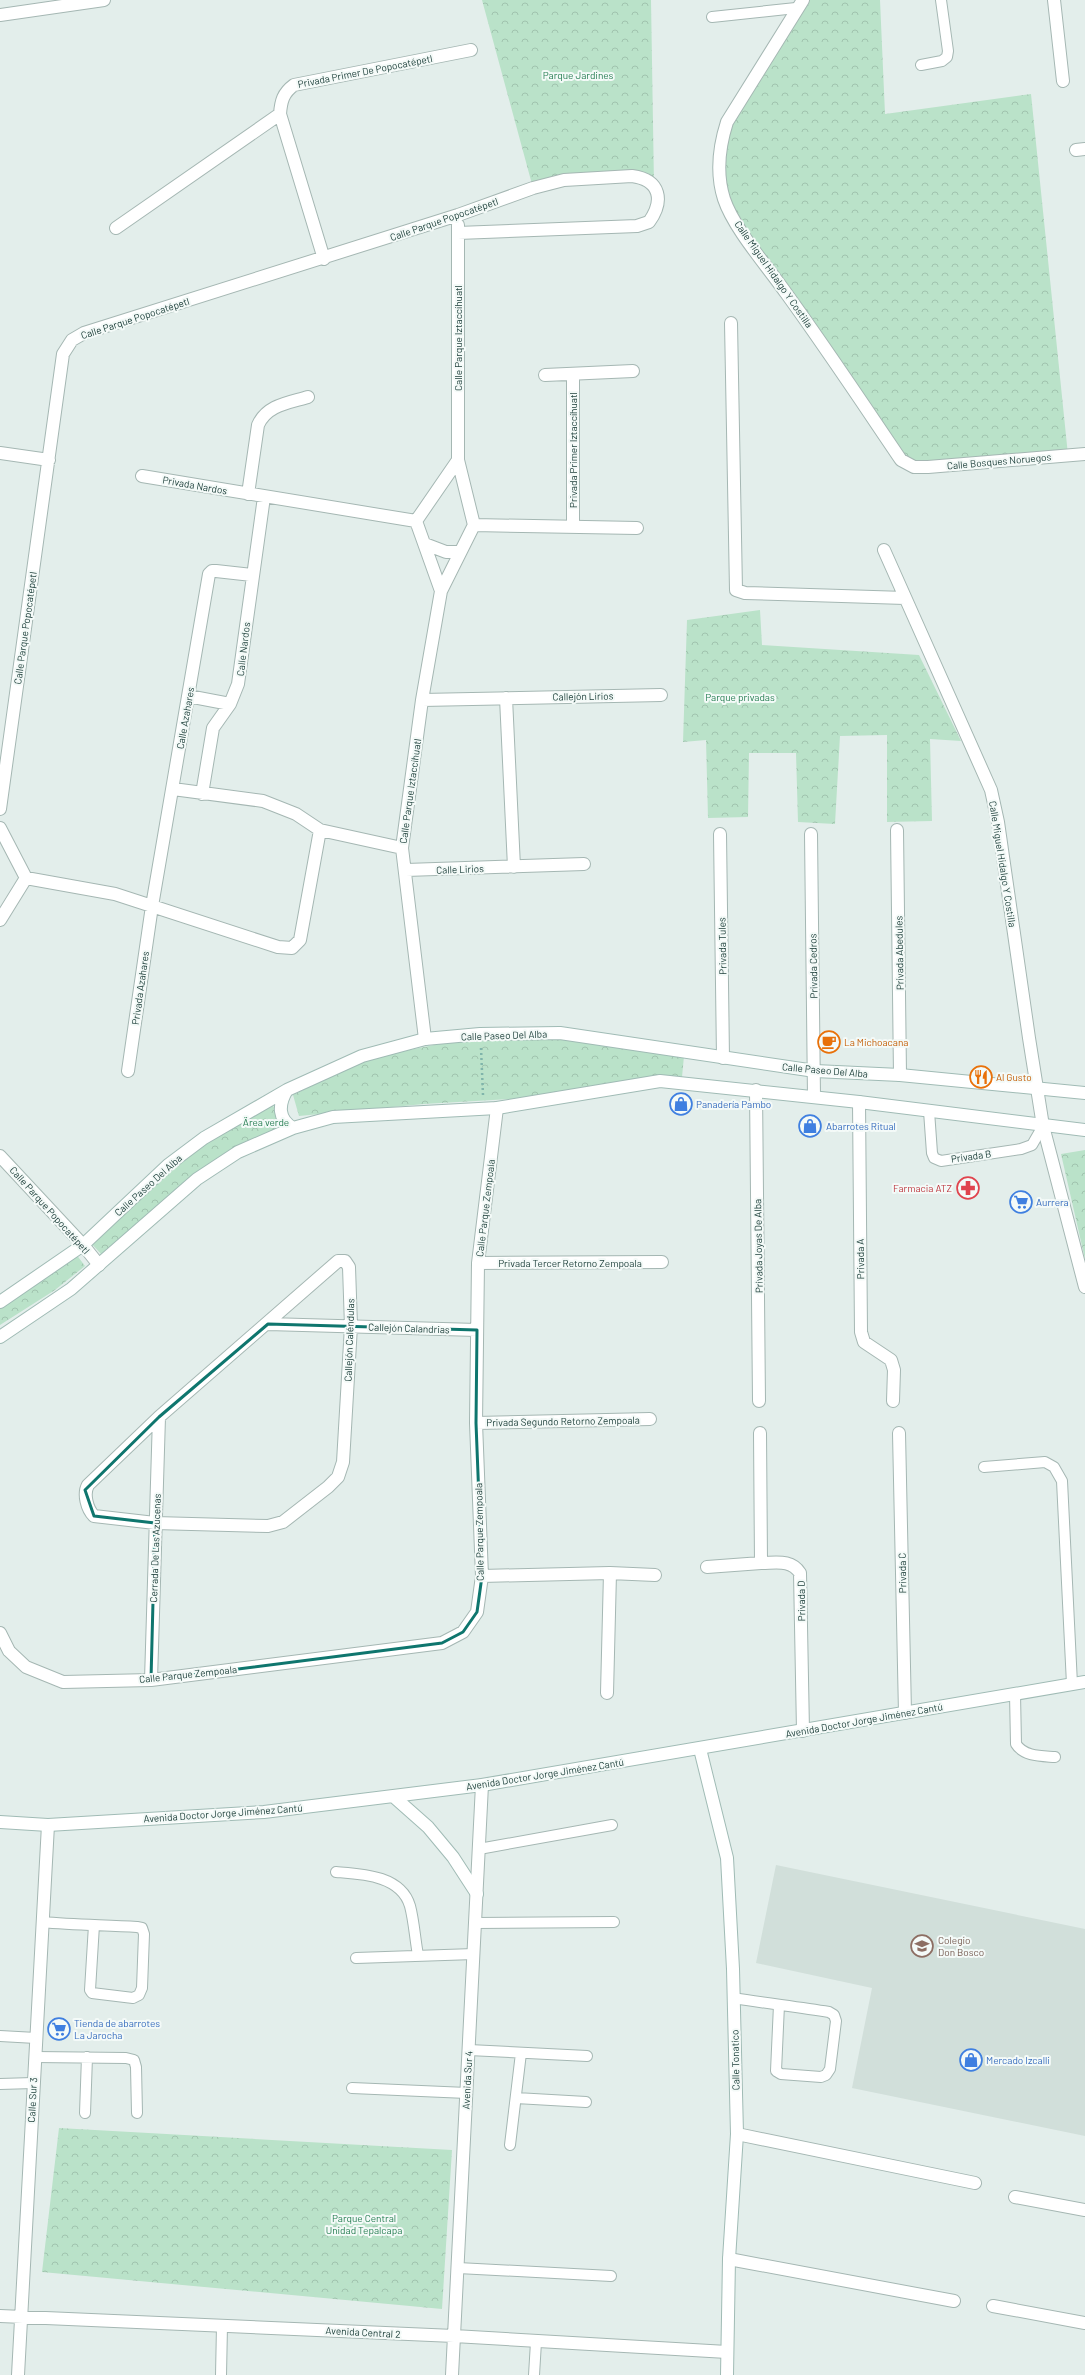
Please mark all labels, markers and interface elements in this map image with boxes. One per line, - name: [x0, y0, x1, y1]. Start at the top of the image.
- street label: Privada Primer De Popocatépetl: [297, 52, 433, 90]
- park label: Parque Jardines: [543, 69, 613, 81]
- street label: Calle Parque Popocatépetl: [388, 195, 500, 243]
- street label: Calle Miguel Hidalgo Y Costilla: [732, 218, 816, 330]
- street label: Calle Parque Iztaccíhuatl: [452, 285, 464, 391]
- street label: Calle Parque Popocatépetl: [79, 295, 191, 341]
- street label: Privada Primer Iztaccíhuatl: [567, 392, 579, 508]
- street label: Calle Bosques Noruegos: [946, 450, 1052, 472]
- street label: Privada Nardos: [162, 473, 229, 497]
- street label: Calle Parque Popocatépetl: [11, 571, 39, 685]
- street label: Calle Nardos: [234, 621, 252, 677]
- street label: Calle Azahares: [174, 686, 196, 750]
- street label: Callejón Lirios: [552, 689, 614, 703]
- park label: Parque privadas: [705, 691, 775, 703]
- street label: Calle Parque Iztaccíhuatl: [397, 738, 423, 844]
- street label: Calle Miguel Hidalgo Y Costilla: [987, 800, 1019, 928]
- street label: Calle Lirios: [436, 862, 484, 876]
- street label: Privada Abedules: [892, 916, 906, 990]
- street label: Privada Tules: [715, 917, 729, 975]
- street label: Privada Cedros: [806, 933, 820, 999]
- street label: Privada Azahares: [129, 950, 151, 1026]
- street label: Calle Paseo Del Alba: [461, 1027, 547, 1043]
- cafe icon: La Michoacana: [816, 1029, 842, 1055]
- place label: La Michoacana: [844, 1036, 908, 1048]
- street label: Calle Paseo Del Alba: [781, 1060, 869, 1080]
- restaurant icon: Al Gusto: [968, 1064, 994, 1090]
- place label: Al Gusto: [996, 1071, 1032, 1083]
- shop icon: Panadería Pambo: [668, 1091, 694, 1117]
- place label: Panadería Pambo: [696, 1098, 771, 1110]
- shop icon: Abarrotes Ritual: [797, 1113, 823, 1139]
- park label: Ärea verde: [243, 1116, 289, 1128]
- place label: Abarrotes Ritual: [826, 1120, 896, 1132]
- street label: Privada B: [950, 1147, 992, 1165]
- street label: Calle Paseo Del Alba: [112, 1152, 184, 1218]
- street label: Calle Parque Zempoala: [473, 1158, 497, 1258]
- street label: Calle Parque Popocatépetl: [8, 1164, 92, 1256]
- pharmacy icon: Farmacia ATZ: [955, 1175, 981, 1201]
- place label: Farmacia ATZ: [893, 1182, 952, 1194]
- supermarket icon: Aurrera: [1008, 1189, 1034, 1215]
- place label: Aurrera: [1036, 1196, 1069, 1208]
- street label: Privada Joyas De Alba: [751, 1199, 765, 1293]
- street label: Privada A: [854, 1239, 866, 1279]
- street label: Privada Tercer Retorno Zempoala: [498, 1257, 642, 1269]
- street label: Callejón Caléndulas: [342, 1298, 356, 1382]
- street label: Callejón Calandrias: [368, 1321, 450, 1335]
- street label: Privada Segundo Retorno Zempoala: [486, 1414, 640, 1428]
- street label: Calle Parque Zempoala: [472, 1483, 486, 1581]
- street label: Cerrada De Las Azucenas: [147, 1493, 163, 1603]
- street label: Privada C: [896, 1553, 908, 1593]
- street label: Privada D: [795, 1581, 807, 1621]
- street label: Calle Parque Zempoala: [139, 1663, 237, 1685]
- street label: Avenida Doctor Jorge Jiménez Cantú: [784, 1700, 944, 1740]
- street label: Avenida Doctor Jorge Jiménez Cantú: [465, 1756, 625, 1792]
- street label: Avenida Doctor Jorge Jiménez Cantú: [143, 1801, 303, 1825]
- school or university icon: Colegio Don Bosco: [909, 1933, 935, 1959]
- place label: Colegio Don Bosco: [938, 1934, 984, 1958]
- supermarket icon: Tienda de abarrotes La Jarocha: [46, 2016, 72, 2042]
- place label: Tienda de abarrotes La Jarocha: [74, 2017, 160, 2041]
- street label: Calle Tonatico: [728, 2030, 742, 2090]
- shop icon: Mercado Izcalli: [958, 2047, 984, 2073]
- street label: Avenida Sur 4: [459, 2050, 475, 2110]
- place label: Mercado Izcalli: [986, 2054, 1050, 2066]
- street label: Calle Sur 3: [25, 2077, 39, 2123]
- park label: Parque Central Unidad Tepalcapa: [326, 2212, 402, 2236]
- street label: Avenida Central 2: [325, 2324, 401, 2340]

